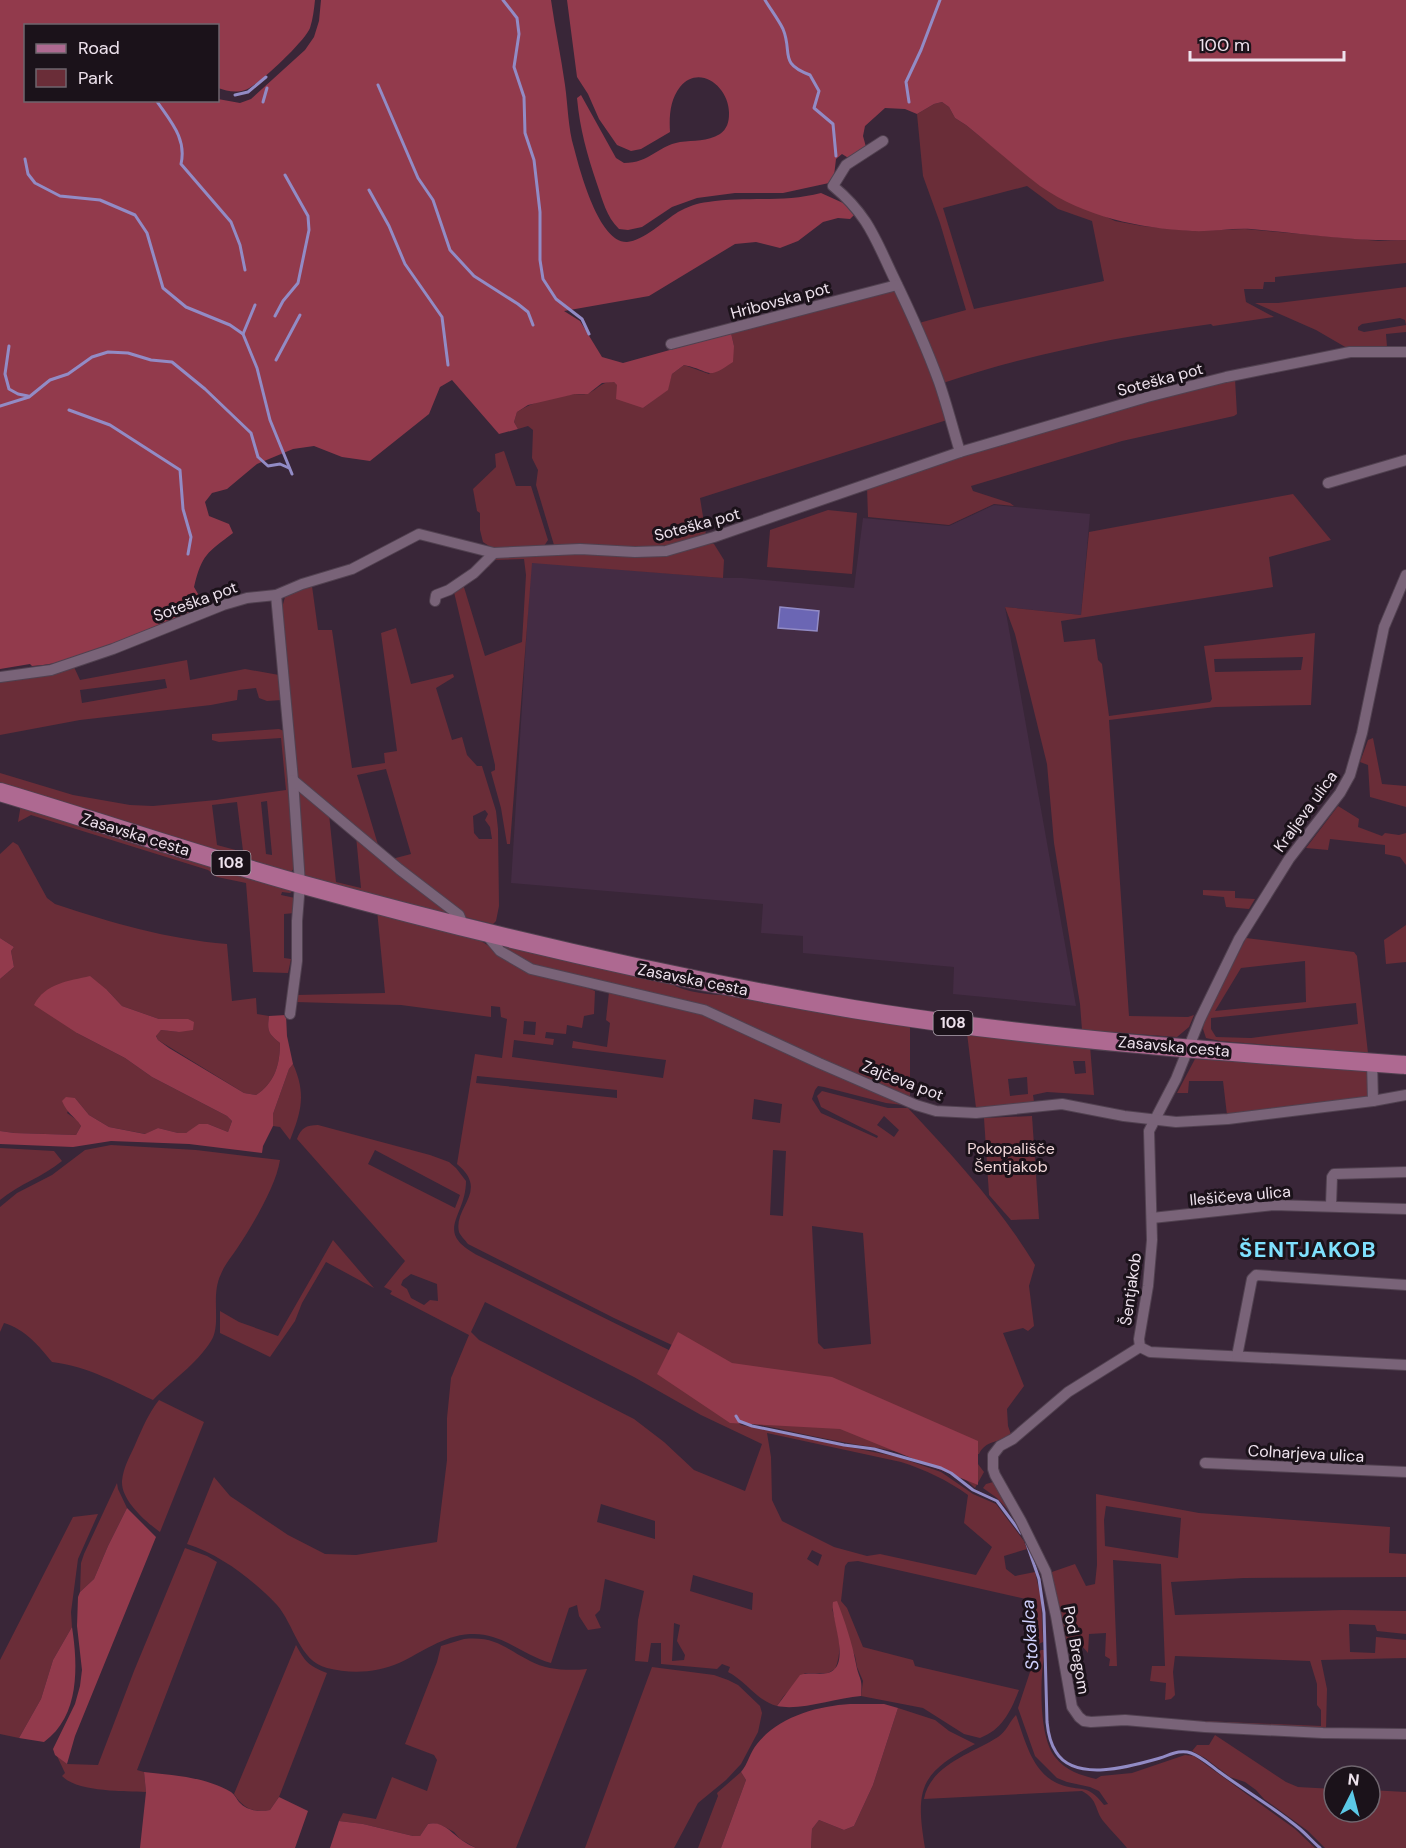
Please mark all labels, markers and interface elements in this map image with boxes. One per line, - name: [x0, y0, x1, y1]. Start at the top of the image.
- legend: [24, 24, 219, 102]
- scale bar: [1190, 24, 1344, 62]
- text: 100 m: [1199, 33, 1250, 57]
- text: Road: [78, 36, 120, 60]
- text: Park: [78, 66, 114, 90]
- street label: Hribovska pot: [728, 277, 832, 324]
- street label: Soteška pot: [1115, 358, 1205, 401]
- street label: Soteška pot: [652, 503, 742, 546]
- street label: Soteška pot: [150, 577, 240, 626]
- street label: Kraljeva ulica: [1269, 766, 1342, 856]
- street label: Zasavska cesta: [79, 808, 192, 861]
- road number: 108: [212, 851, 250, 875]
- street label: Zasavska cesta: [636, 959, 750, 1000]
- road number: 108: [934, 1011, 972, 1035]
- street label: Zasavska cesta: [1117, 1031, 1231, 1062]
- street label: Zajčeva pot: [859, 1055, 947, 1106]
- park label: Pokopališče Šentjakob: [967, 1138, 1055, 1177]
- street label: Ilešičeva ulica: [1189, 1181, 1292, 1210]
- district label: ŠENTJAKOB: [1239, 1235, 1377, 1264]
- street label: Šentjakob: [1115, 1251, 1146, 1327]
- street label: Colnarjeva ulica: [1247, 1440, 1365, 1467]
- water label: Stokalca: [1016, 1599, 1044, 1671]
- street label: Pod Bregom: [1058, 1604, 1095, 1696]
- north arrow: [1322, 1764, 1382, 1824]
- text: N: [1347, 1769, 1360, 1791]

